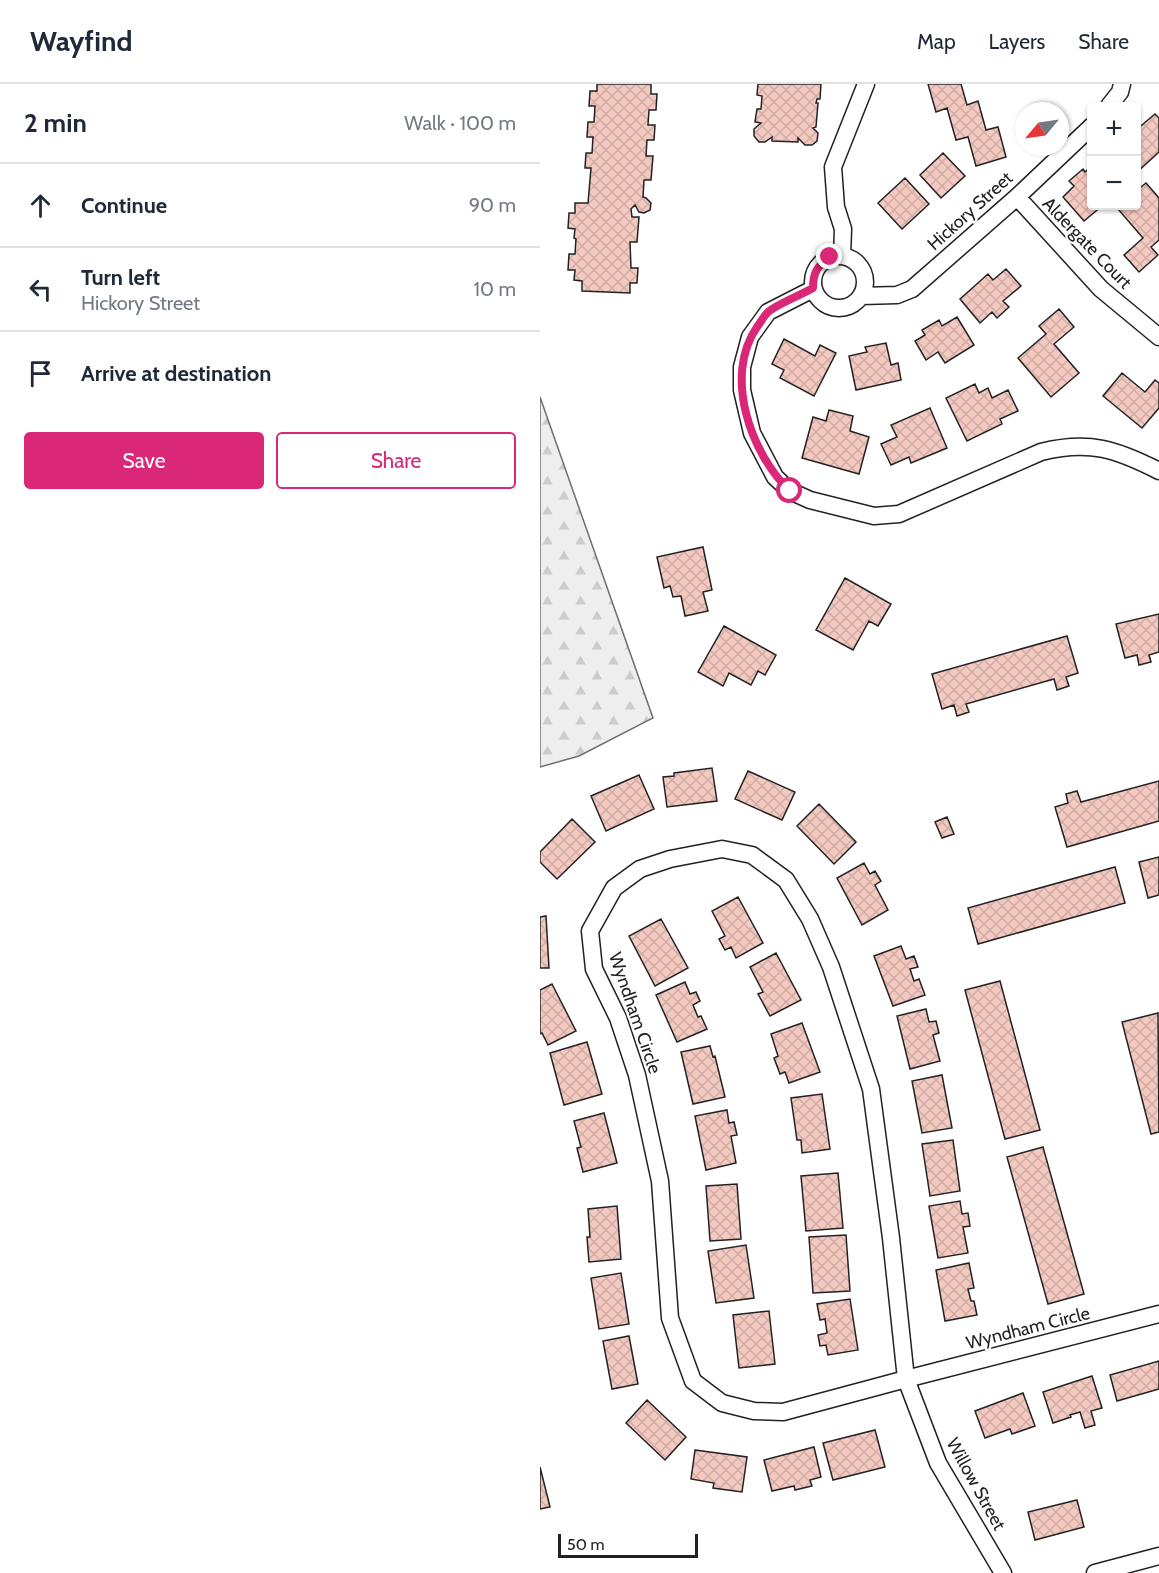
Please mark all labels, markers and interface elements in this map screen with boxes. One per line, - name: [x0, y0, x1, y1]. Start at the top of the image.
- text: Wayfind: [30, 24, 132, 58]
- text: Map: [917, 29, 956, 54]
- text: Layers: [989, 29, 1045, 54]
- text: Share: [1078, 29, 1129, 54]
- north arrow: [1015, 102, 1069, 156]
- map controls: [1087, 102, 1141, 210]
- button: +: [1087, 102, 1141, 156]
- text: 2 min: [24, 107, 87, 139]
- text: Walk · 100 m: [404, 111, 516, 135]
- button: −: [1087, 156, 1141, 210]
- street label: Hickory Street: [923, 167, 1017, 255]
- icon: ahead: [24, 189, 57, 222]
- text: Continue: [81, 192, 167, 219]
- text: 90 m: [469, 193, 516, 217]
- street label: Aldergate Court: [1038, 193, 1136, 293]
- route end: [816, 243, 842, 269]
- text: Turn left: [81, 264, 160, 291]
- icon: left: [24, 273, 57, 306]
- text: 10 m: [473, 277, 516, 301]
- text: Hickory Street: [81, 291, 200, 315]
- icon: arrive: [24, 357, 57, 390]
- text: Arrive at destination: [81, 360, 271, 387]
- button: Save: [24, 432, 264, 489]
- button: Share: [276, 432, 516, 489]
- route start: [776, 477, 802, 503]
- street label: Wyndham Circle: [604, 950, 666, 1076]
- street label: Wyndham Circle: [964, 1302, 1092, 1354]
- street label: Willow Street: [942, 1434, 1010, 1534]
- scale bar: [558, 1531, 698, 1558]
- text: 50 m: [567, 1535, 604, 1554]

